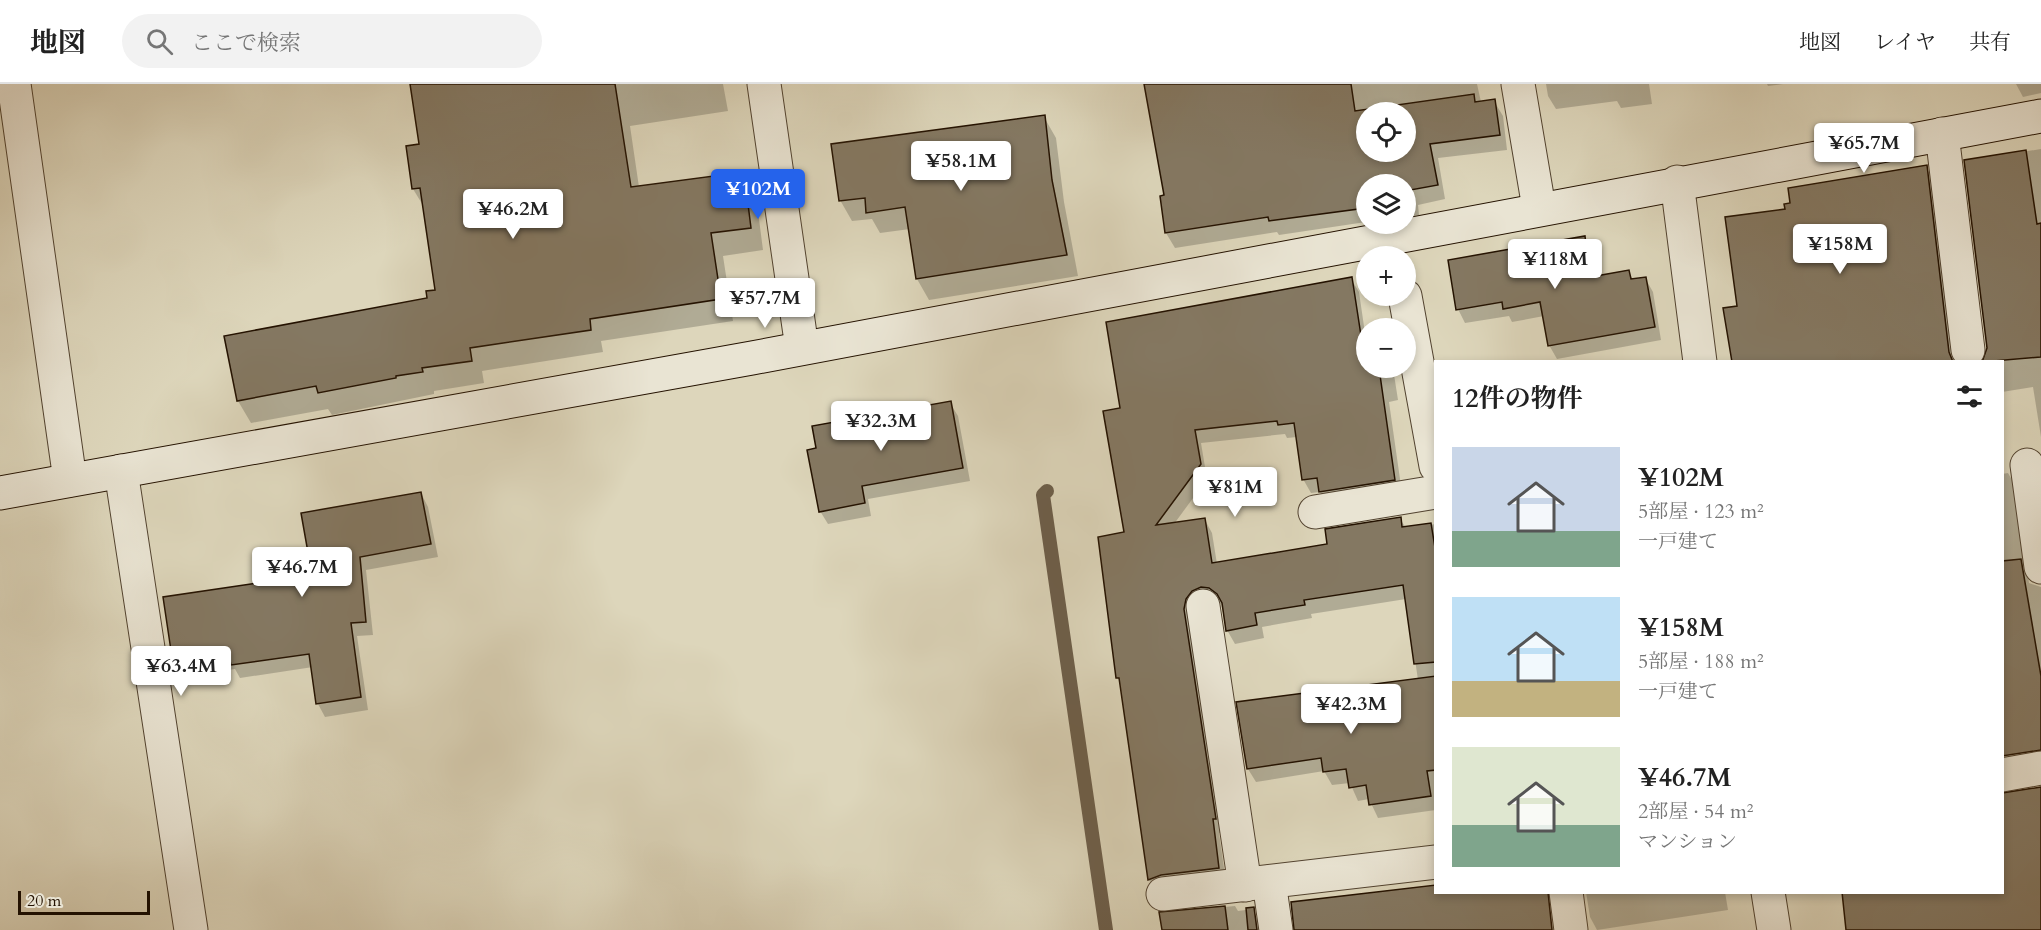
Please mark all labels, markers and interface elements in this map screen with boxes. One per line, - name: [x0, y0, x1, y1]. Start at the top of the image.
- search box: [122, 14, 542, 68]
- text: 地図: [30, 24, 86, 62]
- icon: search: [143, 25, 176, 58]
- text: ここで検索: [191, 28, 301, 58]
- text: 地図: [1799, 28, 1841, 57]
- text: レイヤ: [1874, 28, 1936, 57]
- text: 共有: [1969, 28, 2011, 57]
- map controls: [1356, 102, 1416, 378]
- button: locate: [1356, 102, 1416, 162]
- pin: ¥65.7M: [1815, 123, 1913, 174]
- text: ¥65.7M: [1828, 129, 1900, 156]
- pin: ¥58.1M: [912, 141, 1010, 192]
- text: ¥58.1M: [925, 147, 997, 174]
- pin: ¥102M: [716, 169, 800, 220]
- button: layers: [1356, 174, 1416, 234]
- text: ¥102M: [725, 175, 791, 202]
- pin: ¥46.2M: [464, 189, 562, 240]
- text: ¥46.2M: [477, 195, 549, 222]
- pin: ¥158M: [1798, 224, 1882, 275]
- text: ¥158M: [1807, 230, 1873, 257]
- pin: ¥118M: [1513, 239, 1597, 290]
- text: ¥118M: [1522, 245, 1588, 272]
- button: +: [1356, 246, 1416, 306]
- pin: ¥57.7M: [716, 278, 814, 329]
- text: ¥57.7M: [729, 284, 801, 311]
- button: −: [1356, 318, 1416, 378]
- icon: filters: [1953, 380, 1986, 413]
- text: 12件の物件: [1452, 381, 1583, 416]
- pin: ¥32.3M: [832, 401, 930, 452]
- text: ¥32.3M: [845, 407, 917, 434]
- text: ¥102M: [1638, 460, 1724, 495]
- pin: ¥81M: [1199, 467, 1271, 518]
- icon: home: [1500, 471, 1572, 543]
- text: ¥81M: [1207, 473, 1263, 500]
- text: 5部屋 · 123 m²: [1638, 498, 1764, 525]
- text: 一戸建て: [1638, 528, 1718, 555]
- pin: ¥46.7M: [253, 547, 351, 598]
- text: ¥46.7M: [266, 553, 338, 580]
- text: ¥158M: [1638, 610, 1724, 645]
- icon: home: [1500, 621, 1572, 693]
- pin: ¥63.4M: [132, 646, 230, 697]
- text: 5部屋 · 188 m²: [1638, 648, 1764, 675]
- text: ¥63.4M: [145, 652, 217, 679]
- text: 一戸建て: [1638, 678, 1718, 705]
- pin: ¥42.3M: [1302, 684, 1400, 735]
- text: ¥42.3M: [1315, 690, 1387, 717]
- text: ¥46.7M: [1638, 760, 1731, 795]
- icon: home: [1500, 771, 1572, 843]
- text: 2部屋 · 54 m²: [1638, 798, 1754, 825]
- text: マンション: [1638, 828, 1737, 855]
- scale bar: [18, 888, 150, 916]
- text: 20 m: [27, 890, 61, 912]

